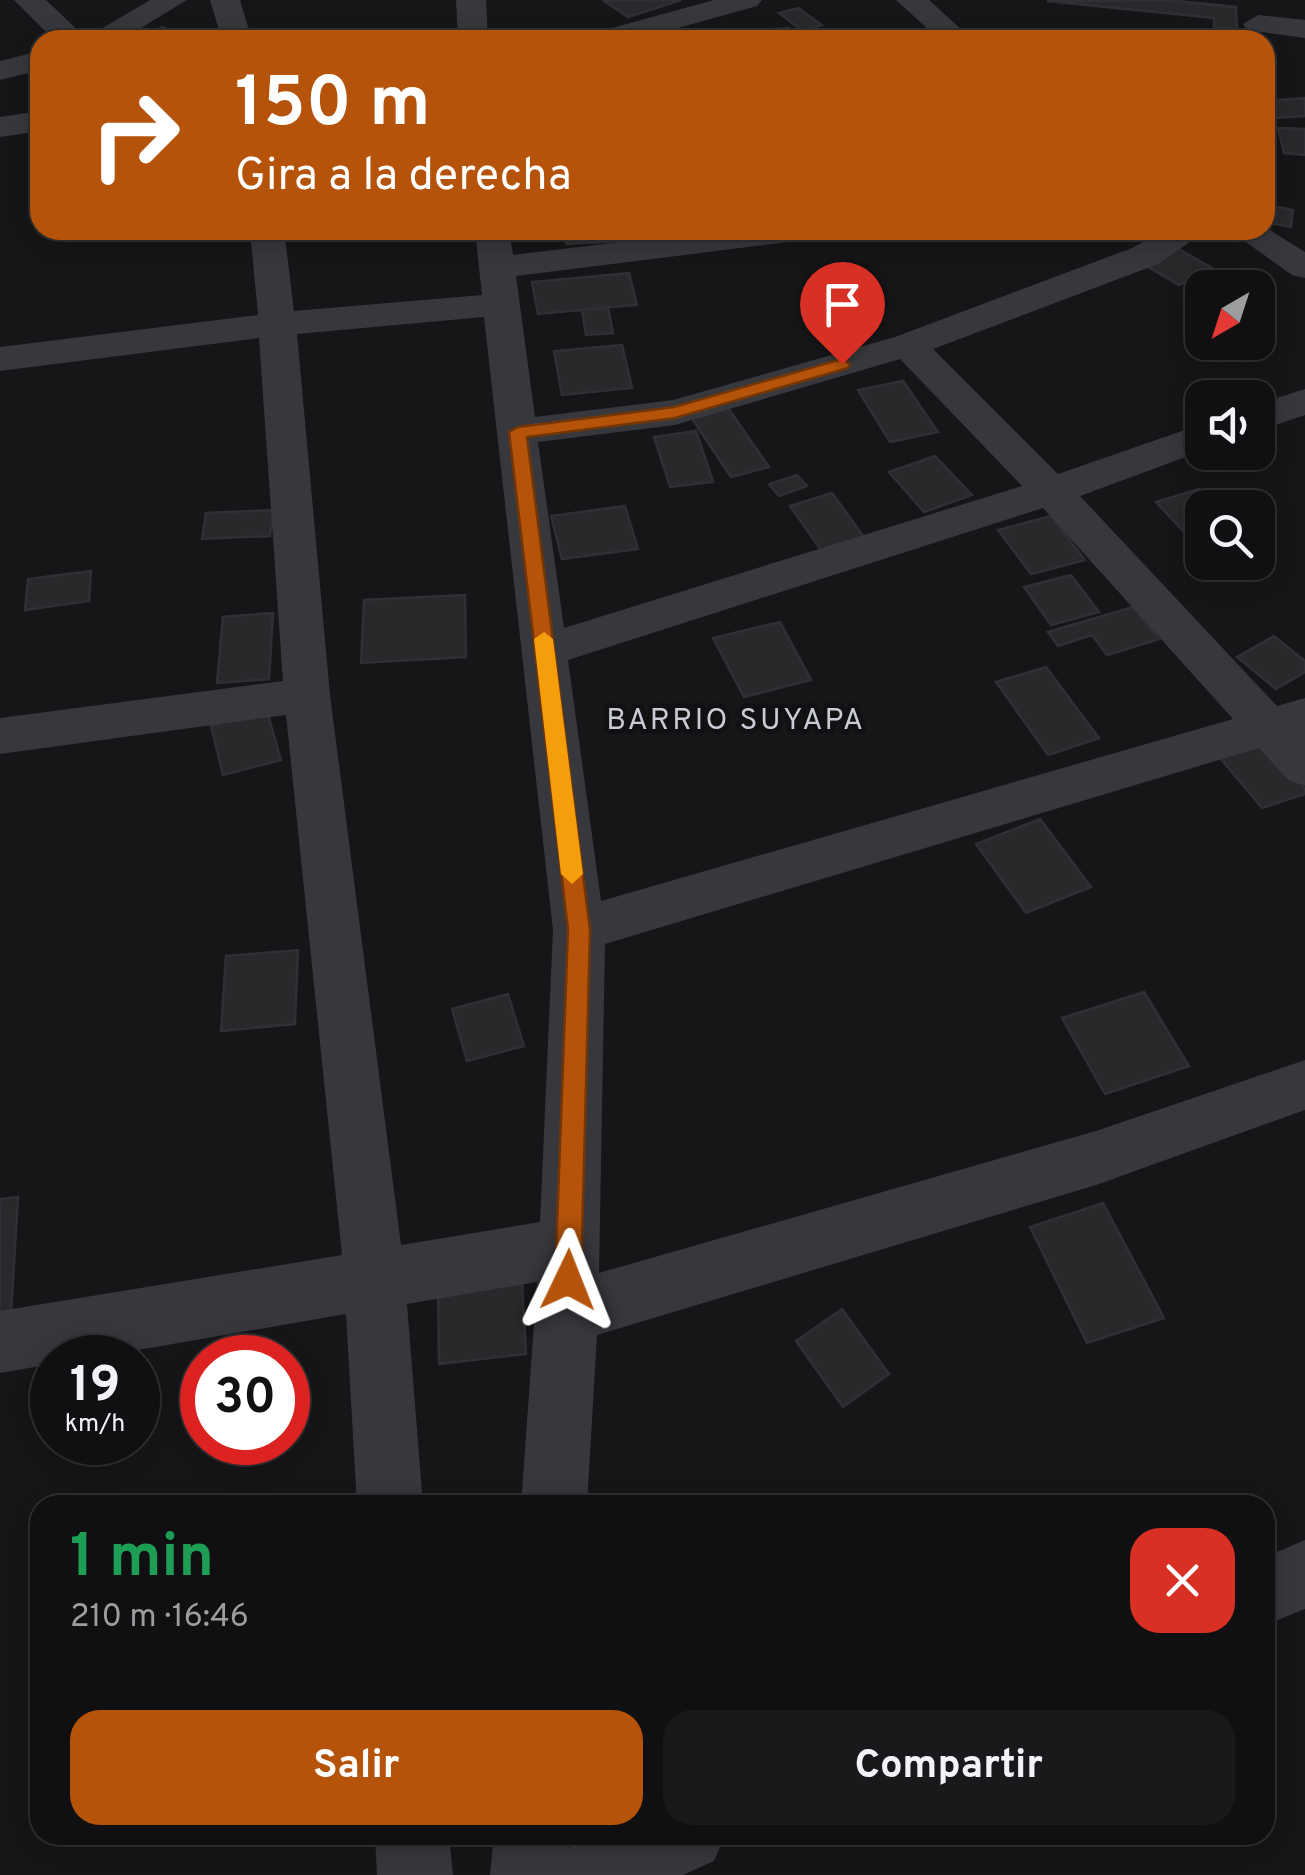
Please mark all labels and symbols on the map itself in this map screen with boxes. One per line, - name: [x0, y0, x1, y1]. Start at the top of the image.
- pin: [800, 262, 885, 365]
- north arrow: [1185, 270, 1275, 360]
- district label: BARRIO SUYAPA: [606, 703, 866, 740]
- position arrow: [516, 1228, 620, 1332]
- speed limit sign: 30: [180, 1335, 310, 1465]

